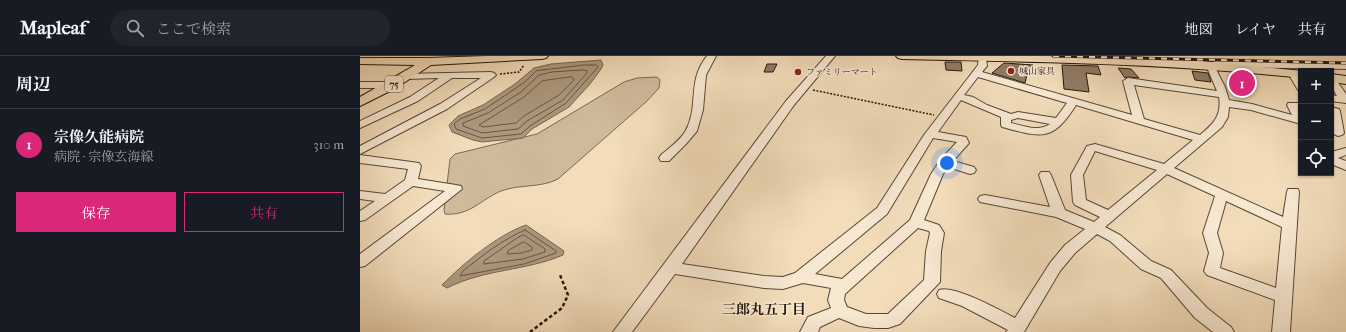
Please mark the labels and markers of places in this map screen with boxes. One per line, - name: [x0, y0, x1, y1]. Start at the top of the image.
- marker: 城山家具: [1006, 66, 1016, 76]
- place label: 城山家具: [1019, 66, 1055, 76]
- marker: ファミリーマート: [793, 67, 803, 77]
- place label: ファミリーマート: [806, 67, 878, 77]
- pin: 1: [1229, 68, 1255, 98]

